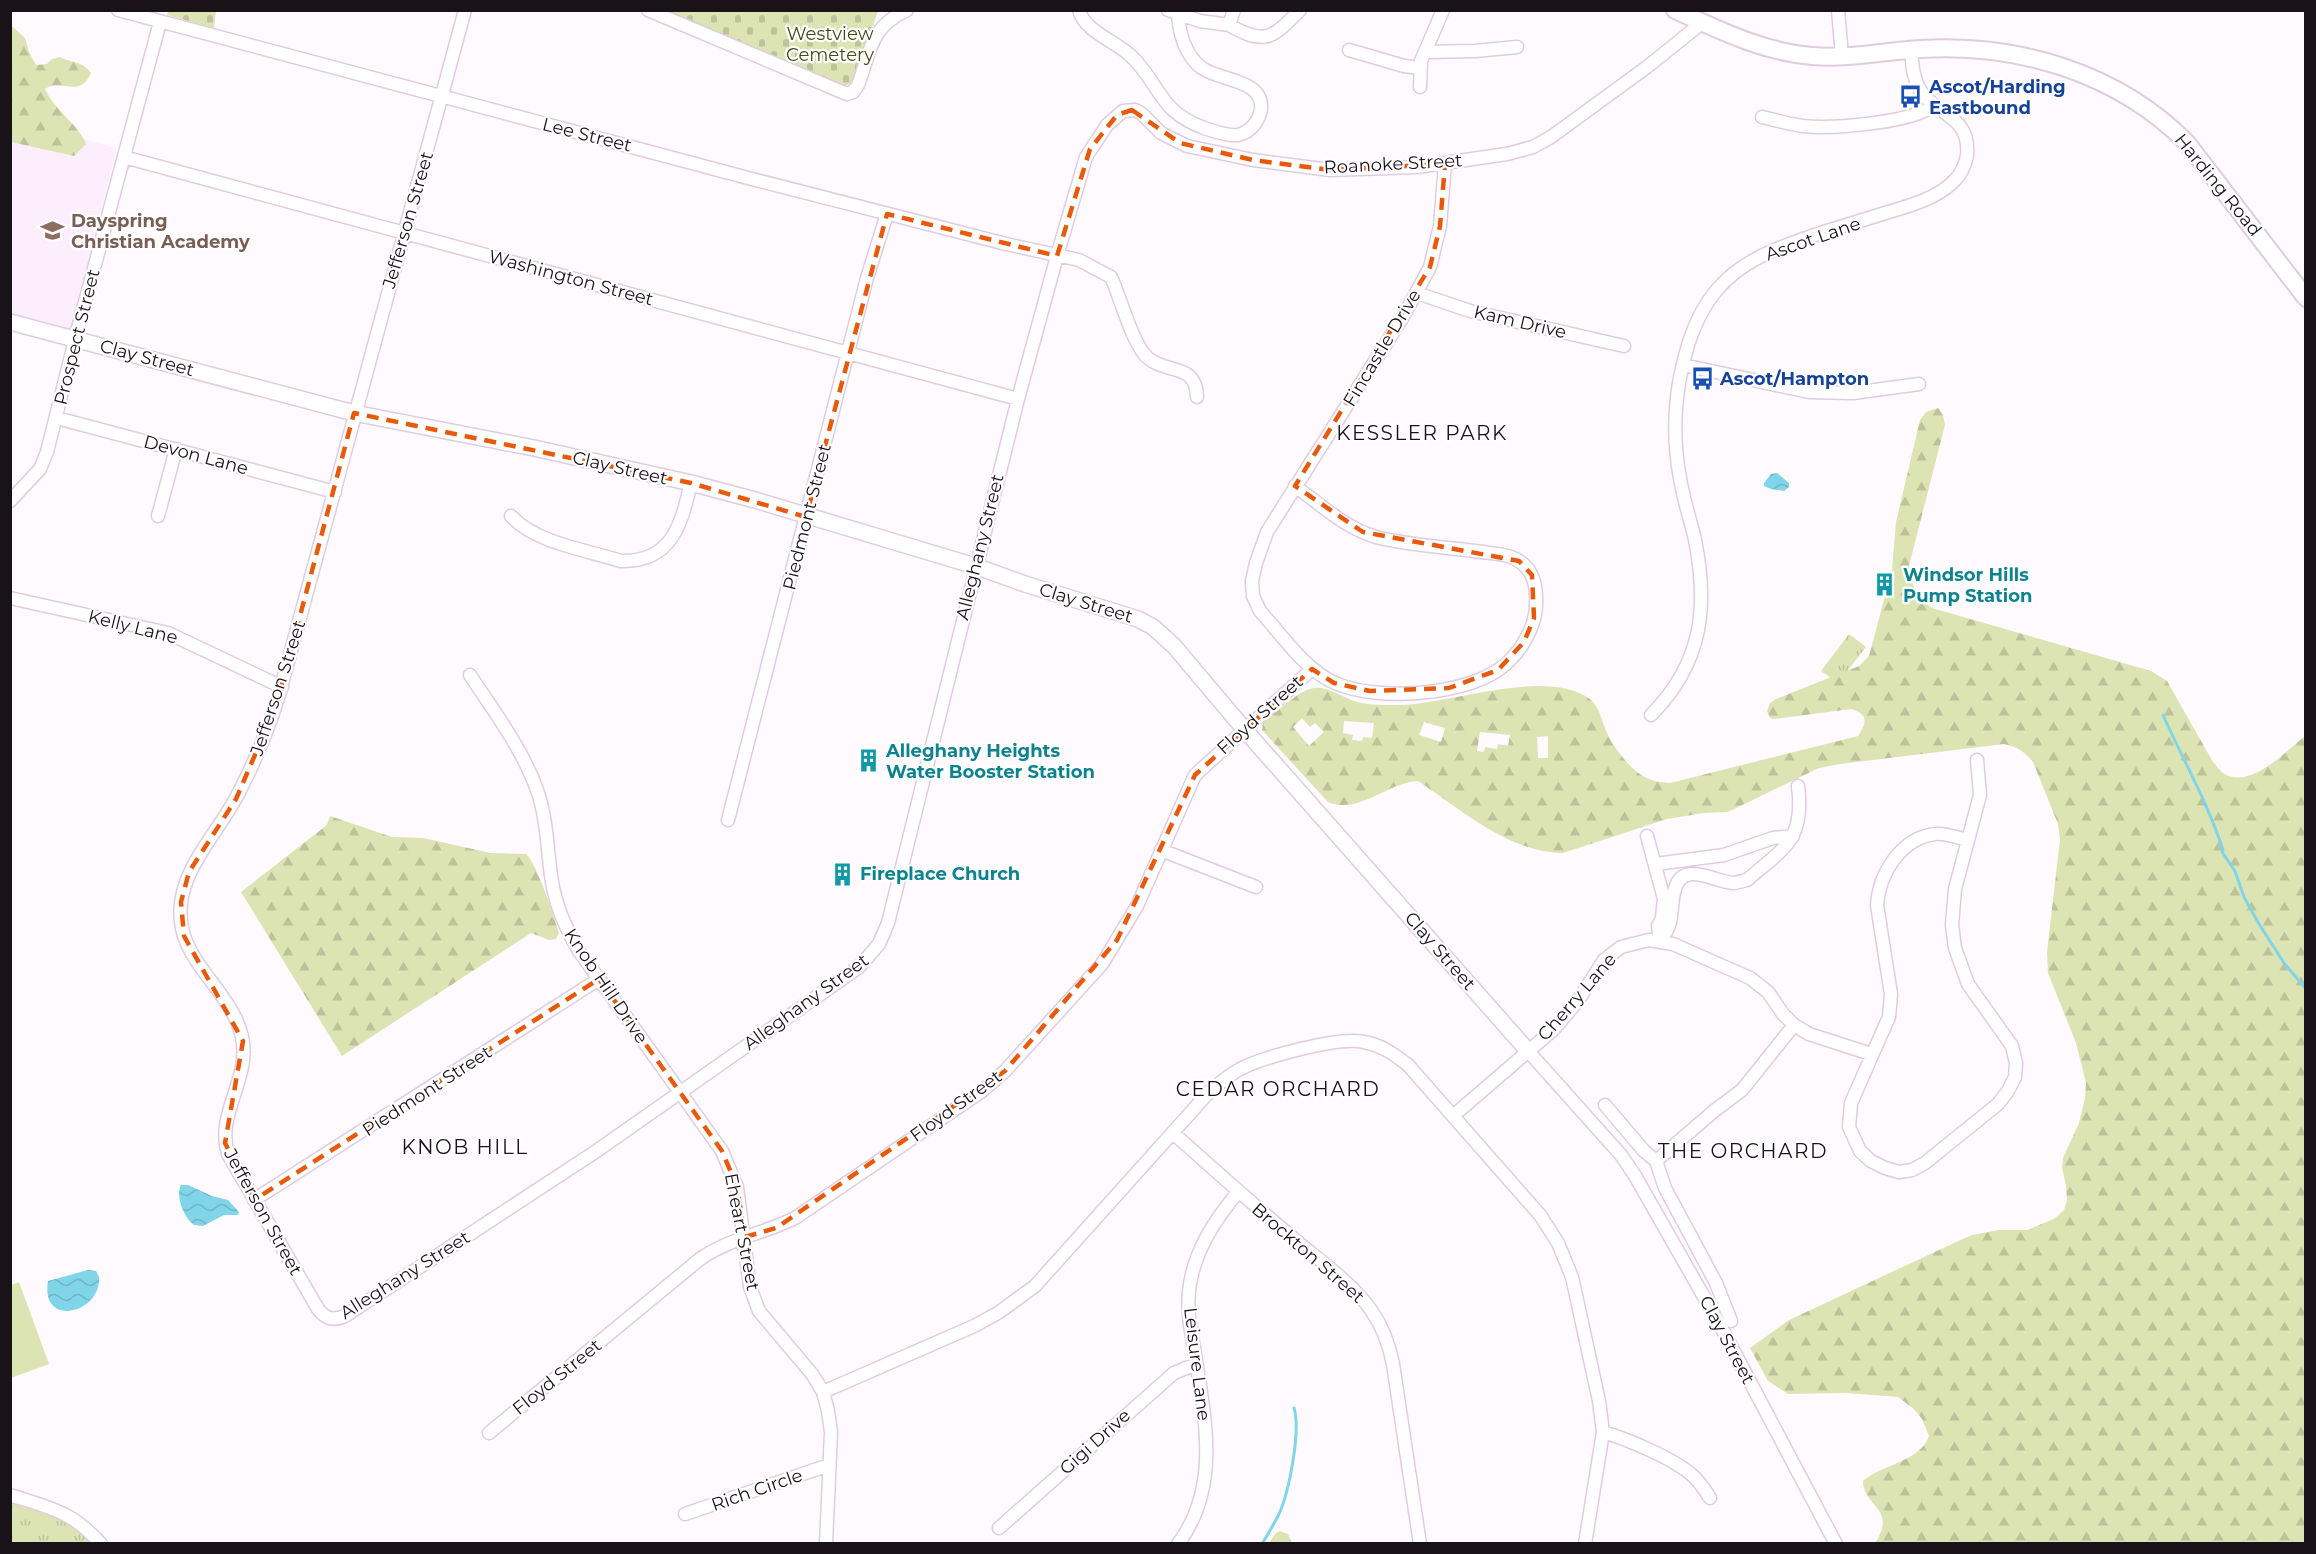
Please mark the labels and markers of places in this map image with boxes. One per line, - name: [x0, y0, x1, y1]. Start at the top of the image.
- place label: Ascot/Harding Eastbound: [1928, 76, 2066, 119]
- bus stop icon: Ascot/Harding Eastbound: [1898, 84, 1924, 110]
- place label: Dayspring Christian Academy: [71, 210, 250, 253]
- school or university icon: Dayspring Christian Academy: [40, 218, 66, 244]
- bus stop icon: Ascot/Hampton: [1689, 366, 1715, 392]
- place label: Ascot/Hampton: [1719, 368, 1869, 390]
- place label: Windsor Hills Pump Station: [1903, 564, 2033, 607]
- building icon: Windsor Hills Pump Station: [1872, 572, 1898, 598]
- place label: Alleghany Heights Water Booster Station: [885, 740, 1095, 783]
- building icon: Alleghany Heights Water Booster Station: [855, 748, 881, 774]
- building icon: Fireplace Church: [829, 861, 855, 887]
- place label: Fireplace Church: [860, 863, 1020, 885]

